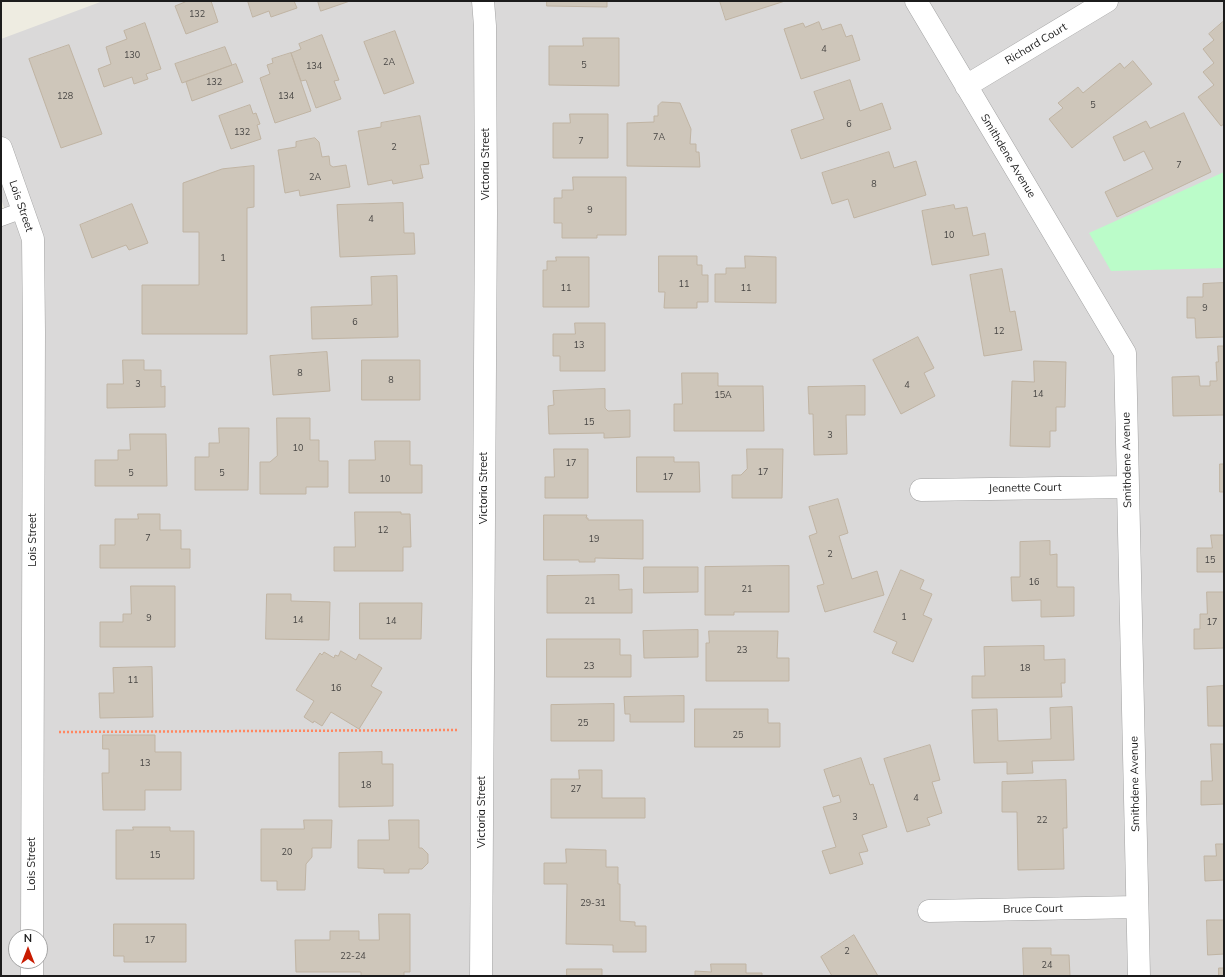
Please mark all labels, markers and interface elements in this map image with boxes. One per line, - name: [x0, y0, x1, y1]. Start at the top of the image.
- house number: 132: [189, 9, 205, 19]
- street label: Richard Court: [1003, 20, 1069, 68]
- house number: 4: [821, 44, 827, 54]
- house number: 130: [124, 50, 140, 60]
- house number: 2A: [383, 57, 395, 67]
- house number: 5: [581, 60, 587, 70]
- house number: 134: [306, 61, 322, 71]
- house number: 132: [206, 77, 222, 87]
- house number: 128: [57, 91, 73, 101]
- house number: 134: [278, 91, 294, 101]
- house number: 5: [1090, 100, 1096, 110]
- street label: Smithdene Avenue: [978, 112, 1038, 200]
- house number: 6: [846, 119, 852, 129]
- house number: 132: [234, 127, 250, 137]
- street label: Victoria Street: [479, 128, 493, 200]
- house number: 7A: [653, 132, 665, 142]
- house number: 7: [578, 136, 584, 146]
- house number: 2: [391, 142, 397, 152]
- house number: 7: [1176, 160, 1182, 170]
- house number: 2A: [309, 172, 321, 182]
- street label: Lois Street: [6, 179, 36, 233]
- house number: 8: [871, 179, 877, 189]
- house number: 9: [587, 205, 593, 215]
- house number: 4: [368, 214, 374, 224]
- house number: 10: [944, 230, 954, 240]
- house number: 1: [220, 253, 226, 263]
- house number: 11: [679, 279, 689, 289]
- house number: 11: [561, 283, 571, 293]
- house number: 11: [741, 283, 751, 293]
- house number: 9: [1202, 303, 1208, 313]
- house number: 6: [352, 317, 358, 327]
- house number: 12: [994, 326, 1004, 336]
- house number: 13: [574, 340, 584, 350]
- house number: 8: [297, 368, 303, 378]
- house number: 8: [388, 375, 394, 385]
- house number: 3: [135, 379, 141, 389]
- house number: 4: [904, 380, 910, 390]
- house number: 14: [1033, 389, 1043, 399]
- house number: 15A: [714, 390, 732, 400]
- street label: Smithdene Avenue: [1120, 412, 1134, 508]
- house number: 15: [584, 417, 594, 427]
- house number: 3: [827, 430, 833, 440]
- house number: 10: [293, 443, 303, 453]
- street label: Victoria Street: [477, 452, 491, 524]
- house number: 17: [566, 458, 576, 468]
- house number: 17: [758, 467, 768, 477]
- house number: 5: [128, 468, 134, 478]
- house number: 5: [219, 468, 225, 478]
- house number: 17: [663, 472, 673, 482]
- house number: 10: [380, 474, 390, 484]
- street label: Jeanette Court: [988, 481, 1062, 495]
- street label: Lois Street: [26, 513, 40, 567]
- house number: 12: [378, 525, 388, 535]
- house number: 7: [145, 533, 151, 543]
- house number: 19: [589, 534, 599, 544]
- house number: 2: [827, 549, 833, 559]
- house number: 15: [1205, 555, 1215, 565]
- house number: 16: [1029, 577, 1039, 587]
- house number: 21: [742, 584, 752, 594]
- house number: 21: [585, 596, 595, 606]
- house number: 1: [901, 612, 907, 622]
- house number: 9: [146, 613, 152, 623]
- house number: 14: [293, 615, 303, 625]
- house number: 14: [386, 616, 396, 626]
- house number: 17: [1207, 617, 1217, 627]
- house number: 23: [737, 645, 747, 655]
- house number: 23: [584, 661, 594, 671]
- house number: 18: [1020, 663, 1030, 673]
- house number: 11: [128, 675, 138, 685]
- house number: 16: [331, 683, 341, 693]
- house number: 25: [578, 718, 588, 728]
- house number: 25: [733, 730, 743, 740]
- street label: Smithdene Avenue: [1128, 736, 1142, 832]
- house number: 13: [140, 758, 150, 768]
- street label: Victoria Street: [475, 776, 489, 848]
- house number: 18: [361, 780, 371, 790]
- house number: 27: [571, 784, 581, 794]
- house number: 4: [913, 793, 919, 803]
- house number: 3: [852, 812, 858, 822]
- house number: 22: [1037, 815, 1047, 825]
- street label: Lois Street: [25, 837, 39, 891]
- house number: 20: [282, 847, 292, 857]
- house number: 15: [150, 850, 160, 860]
- house number: 29-31: [580, 898, 606, 908]
- street label: Bruce Court: [1003, 902, 1063, 916]
- north arrow: [8, 929, 48, 969]
- text: N: [24, 931, 32, 945]
- house number: 17: [145, 935, 155, 945]
- house number: 2: [844, 946, 850, 956]
- house number: 22-24: [340, 951, 366, 961]
- house number: 24: [1042, 960, 1052, 970]

